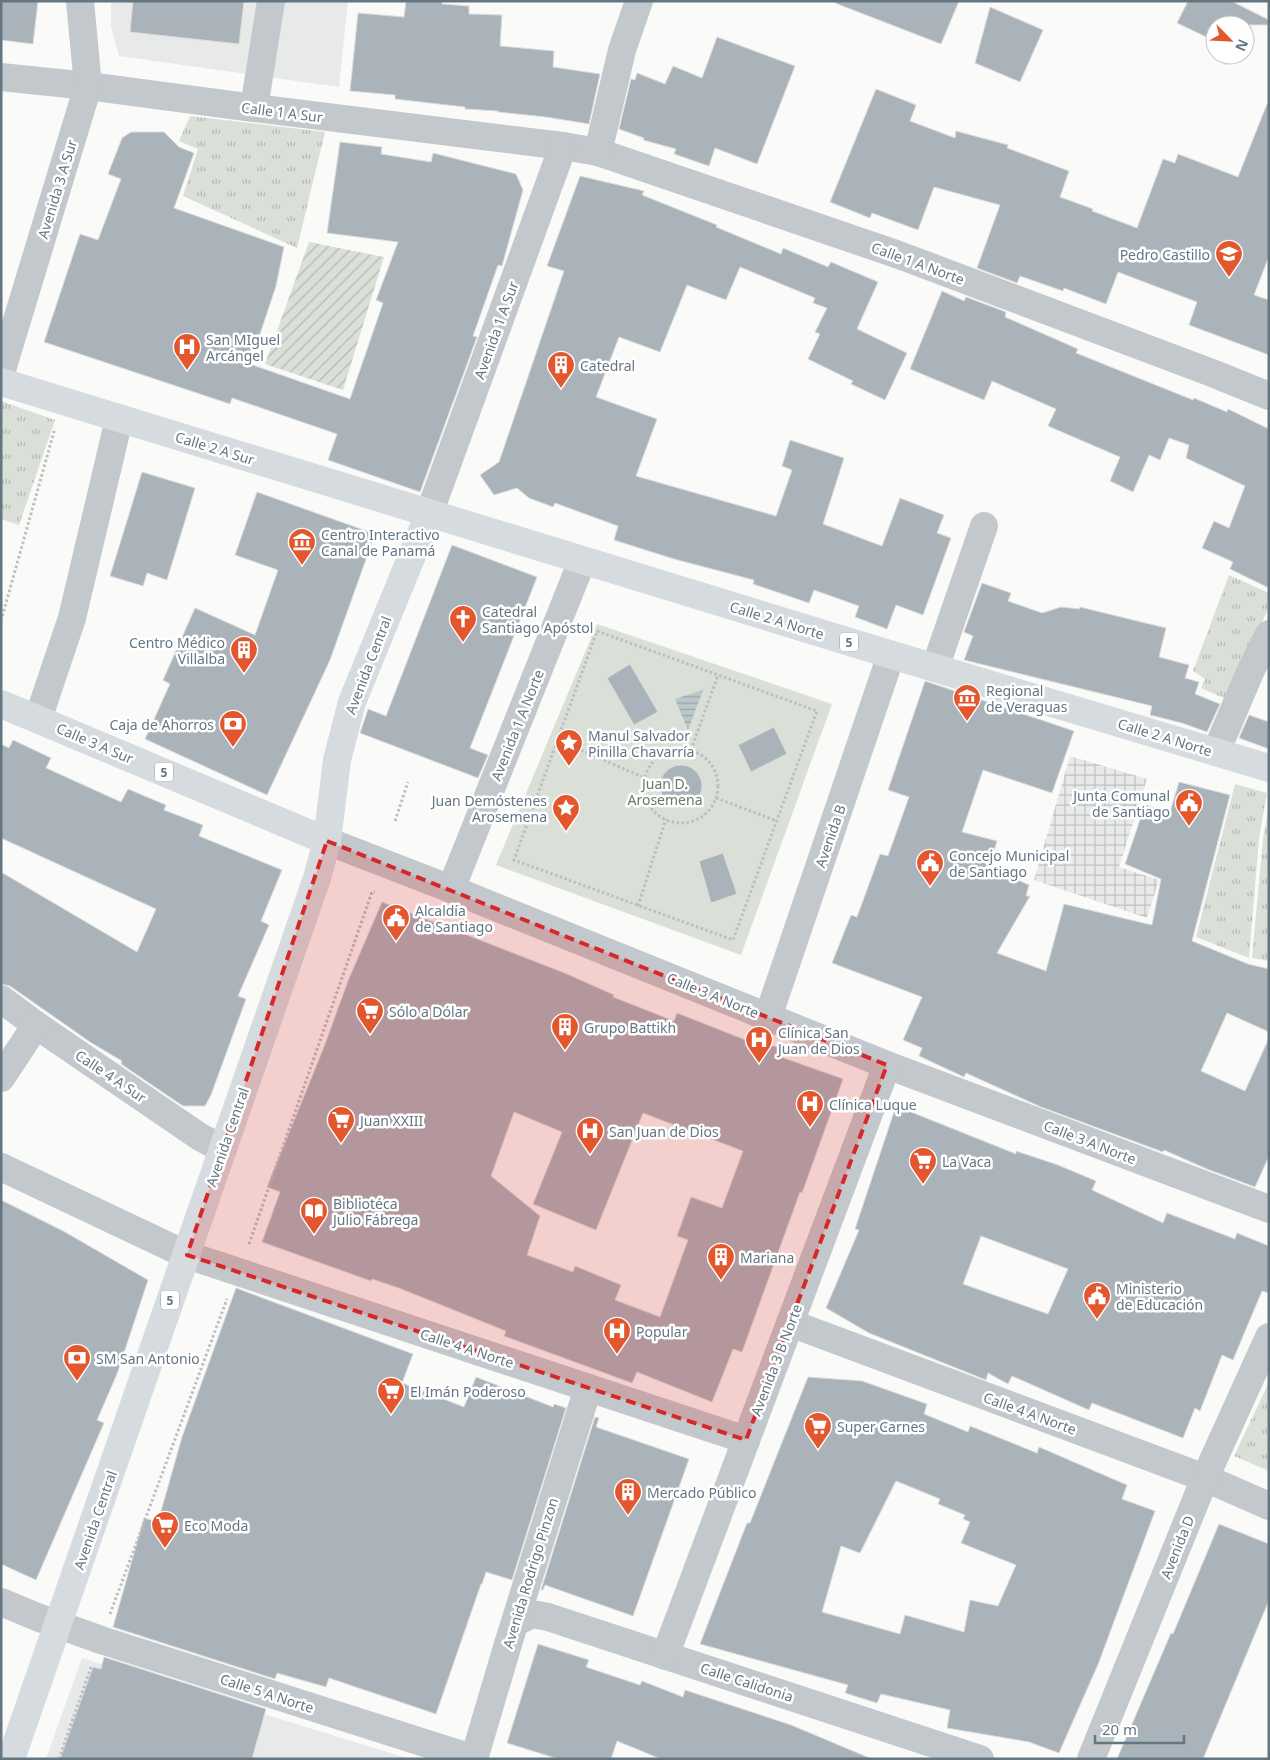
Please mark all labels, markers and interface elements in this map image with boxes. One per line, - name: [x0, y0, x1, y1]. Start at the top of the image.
- north arrow: [1205, 15, 1255, 65]
- text: N: [1231, 36, 1253, 55]
- street label: Calle 1 A Sur: [240, 98, 324, 126]
- street label: Avenida 3 A Sur: [33, 137, 81, 241]
- street label: Calle 1 A Norte: [869, 237, 967, 289]
- school or university icon: Pedro Castillo: [1214, 239, 1244, 278]
- place label: Pedro Castillo: [1120, 245, 1210, 264]
- street label: Avenida 1 A Sur: [470, 278, 523, 381]
- place label: San MIguel Arcángel: [206, 330, 280, 365]
- hospital icon: San MIguel Arcángel: [172, 332, 202, 371]
- building icon: Catedral: [546, 350, 576, 389]
- place label: Catedral: [580, 356, 635, 375]
- street label: Calle 2 A Sur: [173, 427, 257, 469]
- place label: Centro Interactivo Canal de Panamá: [321, 525, 440, 560]
- museum icon: Centro Interactivo Canal de Panamá: [287, 527, 317, 566]
- street label: Calle 2 A Norte: [728, 597, 827, 643]
- place label: Catedral Santiago Apóstol: [482, 602, 593, 637]
- church icon: Catedral Santiago Apóstol: [448, 604, 478, 643]
- street label: Avenida Central: [341, 613, 395, 717]
- road number: 5: [840, 632, 858, 652]
- place label: Centro Médico Villalba: [129, 633, 225, 668]
- building icon: Centro Médico Villalba: [229, 635, 259, 674]
- street label: Avenida 1 A Norte: [486, 666, 548, 783]
- place label: Regional de Veraguas: [986, 681, 1068, 716]
- museum icon: Regional de Veraguas: [952, 683, 982, 722]
- bank icon: Caja de Ahorros: [218, 709, 248, 748]
- street label: Calle 2 A Norte: [1116, 714, 1215, 760]
- place label: Caja de Ahorros: [110, 715, 214, 734]
- street label: Calle 3 A Sur: [54, 718, 137, 768]
- place label: Manul Salvador Pinilla Chavarría: [588, 726, 694, 761]
- place icon: Manul Salvador Pinilla Chavarría: [554, 728, 584, 767]
- road number: 5: [155, 762, 173, 782]
- park label: Juan D. Arosemena: [627, 774, 703, 809]
- place label: Junta Comunal de Santiago: [1071, 786, 1170, 821]
- public building icon: Junta Comunal de Santiago: [1174, 788, 1204, 827]
- place label: Juan Demóstenes Arosemena: [430, 791, 547, 826]
- place icon: Juan Demóstenes Arosemena: [551, 793, 581, 832]
- street label: Avenida B: [810, 802, 850, 870]
- place label: Concejo Municipal de Santiago: [949, 846, 1069, 881]
- public building icon: Concejo Municipal de Santiago: [915, 848, 945, 887]
- place label: Alcaldía de Santiago: [415, 901, 493, 936]
- public building icon: Alcaldía de Santiago: [381, 903, 411, 942]
- street label: Calle 3 A Norte: [664, 968, 762, 1022]
- supermarket icon: Sólo a Dólar: [355, 996, 385, 1035]
- place label: Sólo a Dólar: [389, 1002, 469, 1021]
- building icon: Grupo Battikh: [550, 1012, 580, 1051]
- place label: Grupo Battikh: [584, 1018, 676, 1037]
- place label: Clínica San Juan de Dios: [776, 1023, 860, 1058]
- hospital icon: Clínica San Juan de Dios: [744, 1025, 774, 1064]
- street label: Calle 4 A Sur: [72, 1045, 150, 1107]
- street label: Avenida Central: [201, 1085, 253, 1189]
- hospital icon: Clínica Luque: [795, 1089, 825, 1128]
- place label: Clínica Luque: [829, 1095, 917, 1114]
- supermarket icon: Juan XXIII: [326, 1105, 356, 1144]
- place label: Juan XXIII: [358, 1111, 424, 1130]
- hospital icon: San Juan de Dios: [575, 1116, 605, 1155]
- street label: Calle 3 A Norte: [1041, 1116, 1139, 1168]
- place label: San Juan de Dios: [609, 1122, 719, 1141]
- supermarket icon: La Vaca: [908, 1146, 938, 1185]
- place label: La Vaca: [942, 1152, 991, 1171]
- place label: Bibliotéca Julio Fábrega: [331, 1194, 418, 1229]
- library icon: Bibliotéca Julio Fábrega: [299, 1196, 329, 1235]
- building icon: Mariana: [706, 1242, 736, 1281]
- place label: Mariana: [740, 1248, 794, 1267]
- place label: Ministerio de Educación: [1116, 1279, 1203, 1314]
- public building icon: Ministerio de Educación: [1082, 1281, 1112, 1320]
- road number: 5: [161, 1290, 179, 1310]
- street label: Avenida 3 B Norte: [746, 1301, 806, 1419]
- hospital icon: Popular: [602, 1316, 632, 1355]
- place label: Popular: [636, 1322, 688, 1341]
- street label: Calle 4 A Norte: [418, 1324, 516, 1372]
- bank icon: SM San Antonio: [62, 1343, 92, 1382]
- place label: SM San Antonio: [96, 1349, 200, 1368]
- supermarket icon: El Imán Poderoso: [376, 1376, 406, 1415]
- place label: El Imán Poderoso: [410, 1382, 526, 1401]
- street label: Calle 4 A Norte: [981, 1387, 1079, 1439]
- supermarket icon: Super Carnes: [803, 1411, 833, 1450]
- place label: Super Carnes: [837, 1417, 925, 1436]
- street label: Avenida Central: [69, 1468, 121, 1572]
- building icon: Mercado Público: [613, 1477, 643, 1516]
- place label: Mercado Público: [647, 1483, 757, 1502]
- street label: Avenida Rodrigo Pinzon: [498, 1495, 562, 1651]
- supermarket icon: Eco Moda: [150, 1510, 180, 1549]
- street label: Avenida D: [1156, 1513, 1198, 1581]
- place label: Eco Moda: [184, 1516, 248, 1535]
- street label: Calle Calidonia: [698, 1658, 796, 1706]
- street label: Calle 5 A Norte: [218, 1669, 316, 1717]
- scale bar: [1095, 1712, 1184, 1744]
- text: 20 m: [1102, 1719, 1137, 1739]

